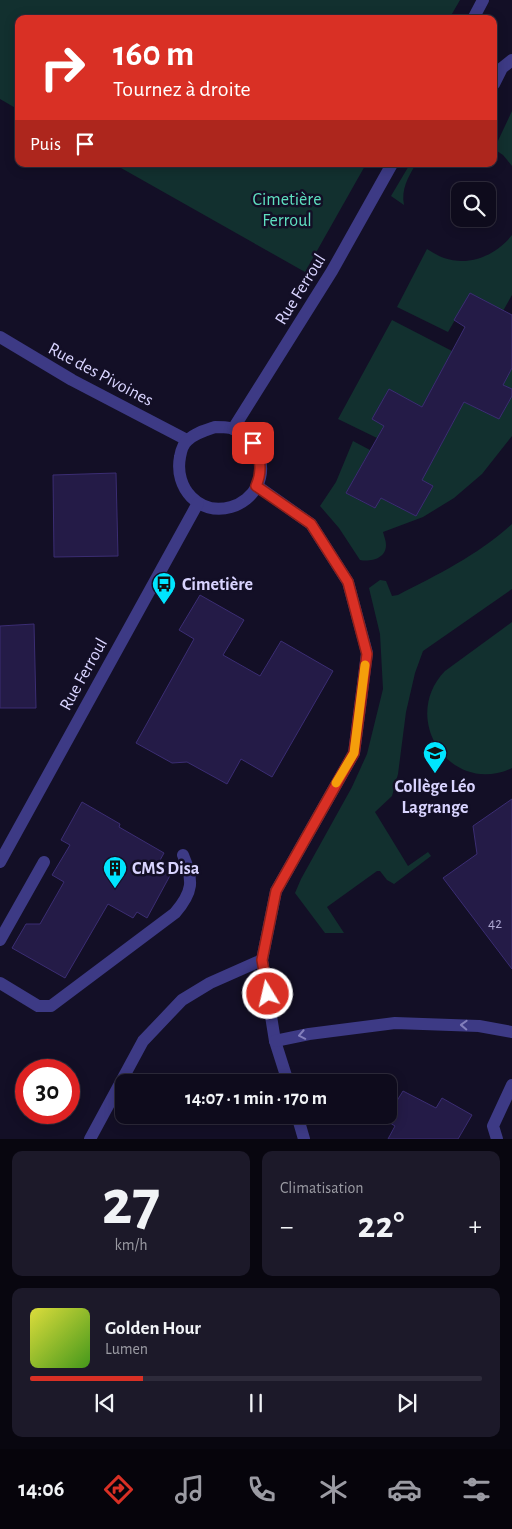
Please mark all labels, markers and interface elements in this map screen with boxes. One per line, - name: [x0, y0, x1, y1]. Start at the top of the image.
- icon: right: [30, 35, 95, 100]
- text: 160 m: [113, 37, 194, 72]
- text: Tournez à droite: [113, 78, 251, 100]
- icon: arrive: [71, 130, 99, 158]
- text: Puis: [30, 135, 61, 154]
- map controls: [451, 182, 496, 227]
- button: search: [451, 182, 496, 227]
- park label: Cimetière Ferroul: [253, 191, 321, 230]
- street label: Rue Ferroul: [272, 251, 330, 328]
- street label: Rue des Pivoines: [45, 340, 156, 410]
- pin: [232, 422, 274, 464]
- icon: arrive: [239, 429, 267, 457]
- bus stop icon: Cimetière: [151, 571, 177, 605]
- place label: Cimetière: [182, 576, 253, 594]
- street label: Rue Ferroul: [57, 635, 111, 714]
- school or university icon: Collège Léo Lagrange: [422, 740, 448, 774]
- place label: Collège Léo Lagrange: [395, 778, 476, 817]
- building icon: CMS Disa: [102, 855, 128, 889]
- place label: CMS Disa: [132, 860, 200, 878]
- house number: 42: [488, 916, 502, 931]
- position arrow: [241, 967, 293, 1019]
- one-way arrow: [460, 1020, 468, 1031]
- one-way arrow: [298, 1029, 307, 1040]
- speed limit sign: 30: [15, 1059, 80, 1124]
- text: 14:07 · 1 min · 170 m: [185, 1089, 327, 1108]
- text: 27: [102, 1171, 160, 1236]
- text: Climatisation: [280, 1180, 364, 1196]
- text: 22°: [358, 1207, 404, 1245]
- text: −: [280, 1213, 293, 1241]
- text: +: [469, 1213, 482, 1241]
- text: km/h: [114, 1237, 148, 1253]
- text: Golden Hour: [105, 1319, 201, 1338]
- text: Lumen: [105, 1341, 148, 1357]
- icon: previous: [91, 1389, 119, 1417]
- icon: pause: [242, 1389, 270, 1417]
- icon: next: [393, 1389, 421, 1417]
- icon: directions: [101, 1472, 136, 1507]
- icon: music: [172, 1472, 207, 1507]
- icon: phone: [244, 1472, 279, 1507]
- icon: climate: [316, 1472, 351, 1507]
- icon: car: [387, 1472, 422, 1507]
- icon: filters: [459, 1472, 494, 1507]
- text: 14:06: [18, 1478, 64, 1500]

